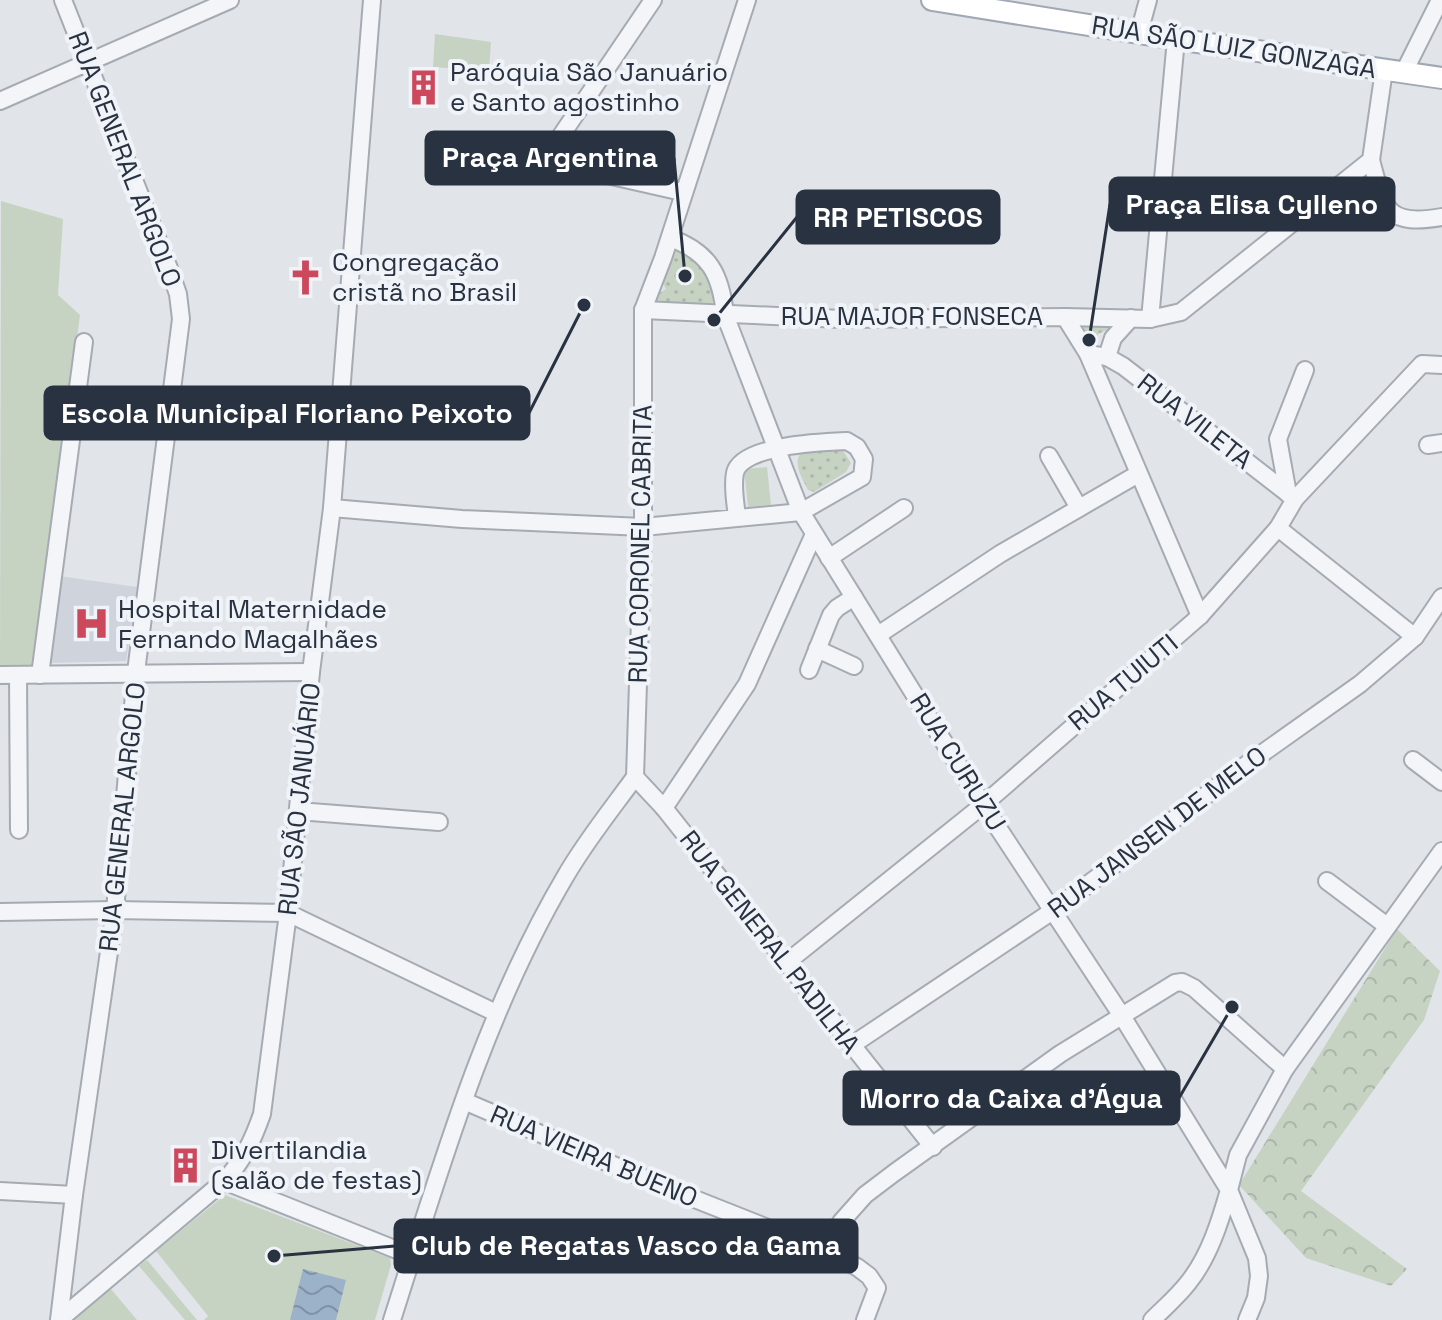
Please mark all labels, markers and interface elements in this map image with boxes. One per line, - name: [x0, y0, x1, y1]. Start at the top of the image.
- street label: RUA SÃO LUIZ GONZAGA: [1089, 8, 1379, 86]
- street label: RUA GENERAL ARGOLO: [61, 26, 189, 292]
- place label: Paróquia São Januário e Santo agostinho: [450, 55, 728, 119]
- building icon: Paróquia São Januário e Santo agostinho: [405, 68, 443, 106]
- callout: Praça Argentina: [426, 132, 674, 184]
- text: Praça Argentina: [442, 139, 658, 175]
- callout: Praça Elisa Cylleno: [1110, 178, 1394, 230]
- text: Praça Elisa Cylleno: [1126, 186, 1378, 222]
- callout: RR PETISCOS: [797, 191, 999, 243]
- text: RR PETISCOS: [813, 199, 983, 235]
- place label: Congregação cristã no Brasil: [332, 245, 517, 309]
- church icon: Congregação cristã no Brasil: [287, 258, 325, 296]
- street label: RUA MAJOR FONSECA: [781, 299, 1043, 333]
- street label: RUA VILETA: [1131, 366, 1259, 476]
- callout: Escola Municipal Floriano Peixoto: [45, 387, 529, 439]
- text: Escola Municipal Floriano Peixoto: [61, 395, 513, 431]
- street label: RUA CORONEL CABRITA: [621, 404, 659, 684]
- place label: Hospital Maternidade Fernando Magalhães: [118, 592, 387, 656]
- hospital icon: Hospital Maternidade Fernando Magalhães: [73, 605, 111, 643]
- street label: RUA TUIUTI: [1061, 626, 1185, 738]
- street label: RUA GENERAL ARGOLO: [91, 681, 153, 953]
- street label: RUA SÃO JANUÁRIO: [270, 681, 328, 917]
- street label: RUA CURUZU: [902, 687, 1014, 837]
- street label: RUA JANSEN DE MELO: [1041, 738, 1273, 926]
- street label: RUA GENERAL PADILHA: [672, 823, 868, 1061]
- callout: Morro da Caixa d'Água: [844, 1072, 1179, 1124]
- text: Morro da Caixa d'Água: [859, 1080, 1163, 1116]
- street label: RUA VIEIRA BUENO: [485, 1097, 703, 1215]
- place label: Divertilandia (salão de festas): [211, 1133, 422, 1197]
- building icon: Divertilandia (salão de festas): [166, 1146, 204, 1184]
- callout: Club de Regatas Vasco da Gama: [395, 1220, 857, 1272]
- text: Club de Regatas Vasco da Gama: [411, 1227, 841, 1263]

